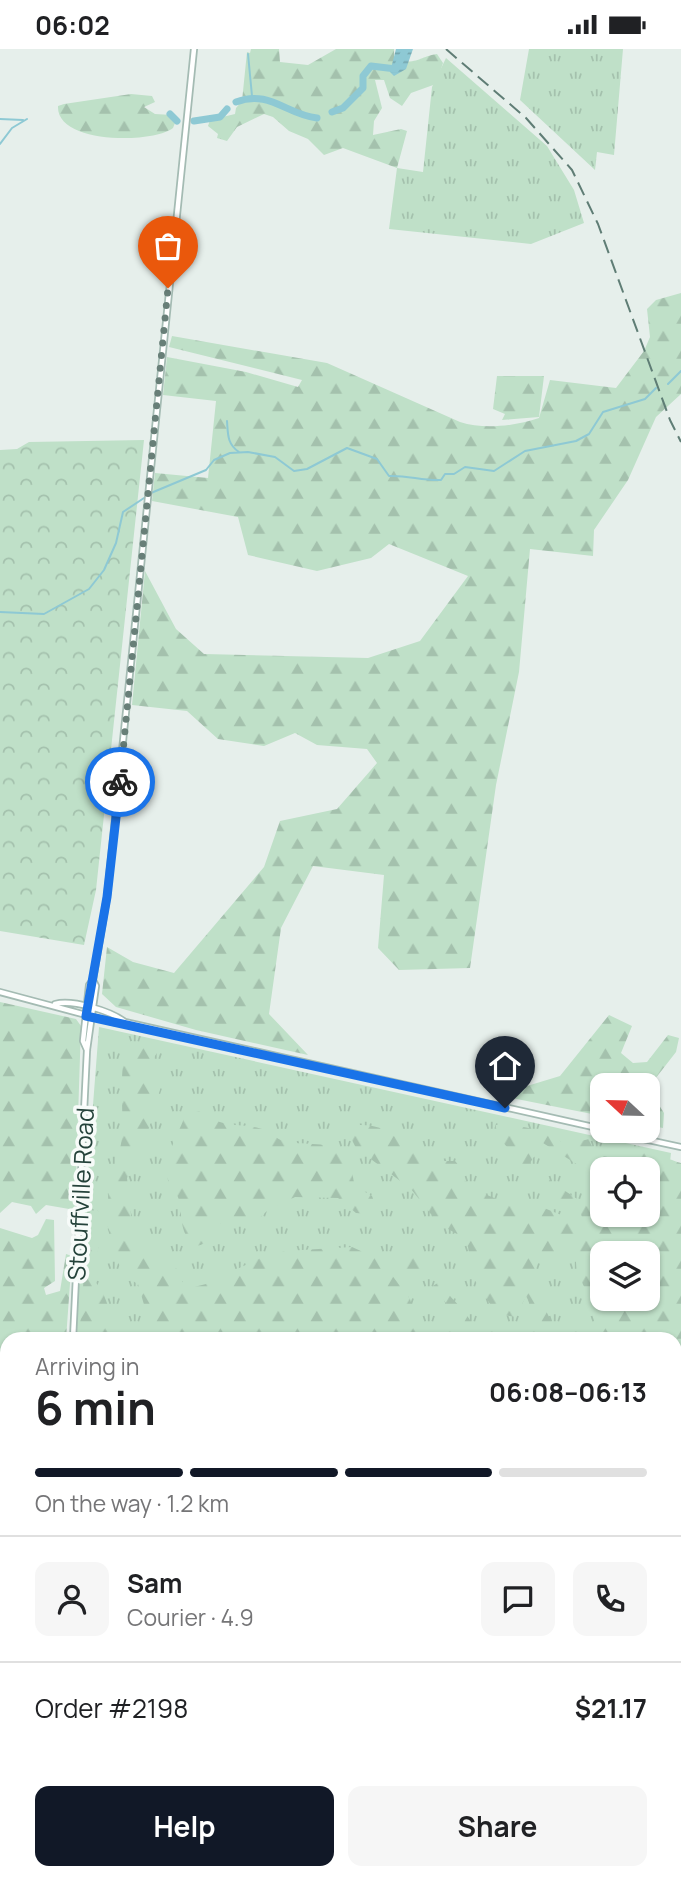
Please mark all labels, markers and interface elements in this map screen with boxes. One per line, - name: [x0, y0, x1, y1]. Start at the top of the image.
- text: 06:02: [35, 7, 110, 43]
- pin: [138, 216, 198, 288]
- icon: bag: [149, 227, 187, 265]
- courier: [85, 747, 155, 817]
- icon: bike: [101, 763, 139, 801]
- pin: [475, 1036, 535, 1108]
- icon: home: [486, 1047, 524, 1085]
- north arrow: [590, 1073, 660, 1143]
- map controls: [590, 1073, 660, 1311]
- street label: Stouffville Road: [59, 1107, 101, 1281]
- button: locate: [590, 1157, 660, 1227]
- button: layers: [590, 1241, 660, 1311]
- text: Arriving in: [35, 1350, 140, 1382]
- text: 06:08–06:13: [489, 1374, 647, 1410]
- text: 6 min: [35, 1376, 156, 1439]
- text: On the way · 1.2 km: [35, 1487, 229, 1519]
- button: person: [35, 1562, 109, 1636]
- button: chat: [481, 1562, 555, 1636]
- button: phone: [573, 1562, 647, 1636]
- text: Sam: [127, 1565, 182, 1601]
- text: Courier · 4.9: [127, 1601, 254, 1633]
- text: Order #2198: [35, 1690, 188, 1726]
- text: $21.17: [575, 1690, 647, 1726]
- button: Help: [35, 1786, 334, 1866]
- button: Share: [348, 1786, 647, 1866]

